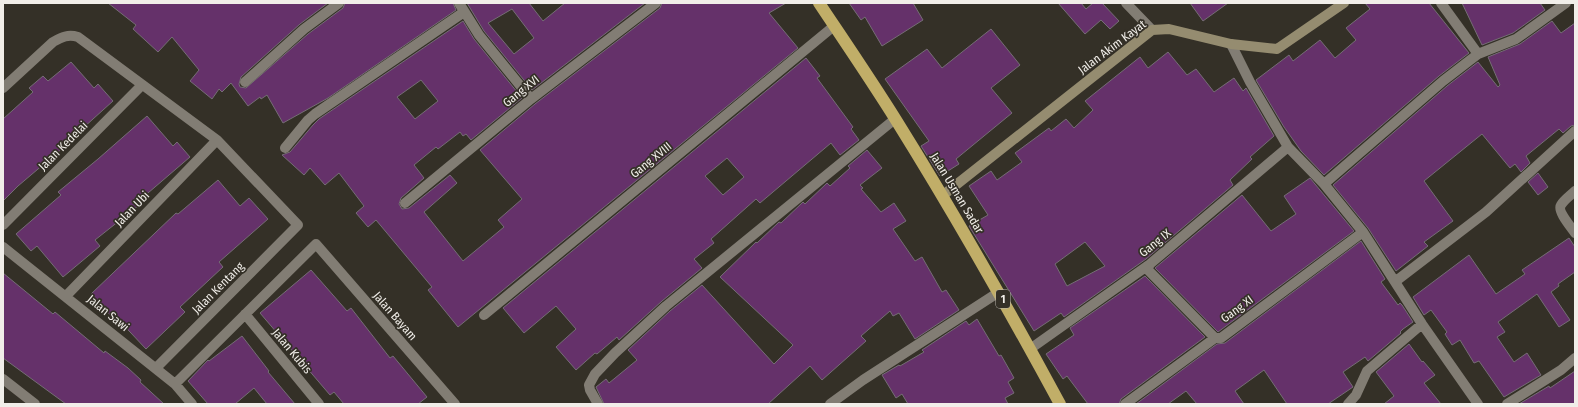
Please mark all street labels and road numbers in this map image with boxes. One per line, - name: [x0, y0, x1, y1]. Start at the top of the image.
- street label: Jalan Akim Kayat: [1075, 17, 1149, 77]
- street label: Gang XVI: [500, 72, 542, 110]
- street label: Jalan Kedelai: [36, 119, 90, 173]
- street label: Gang XVIII: [628, 139, 674, 181]
- street label: Jalan Usman Sadar: [927, 150, 987, 237]
- street label: Jalan Ubi: [112, 188, 152, 230]
- street label: Gang IX: [1136, 226, 1174, 260]
- street label: Jalan Kentang: [189, 259, 247, 317]
- street label: Jalan Bayam: [370, 289, 420, 343]
- road number: 1: [996, 290, 1010, 308]
- street label: Jalan Sawi: [84, 292, 132, 334]
- street label: Gang XI: [1218, 293, 1256, 325]
- street label: Jalan Kubis: [269, 326, 315, 376]

